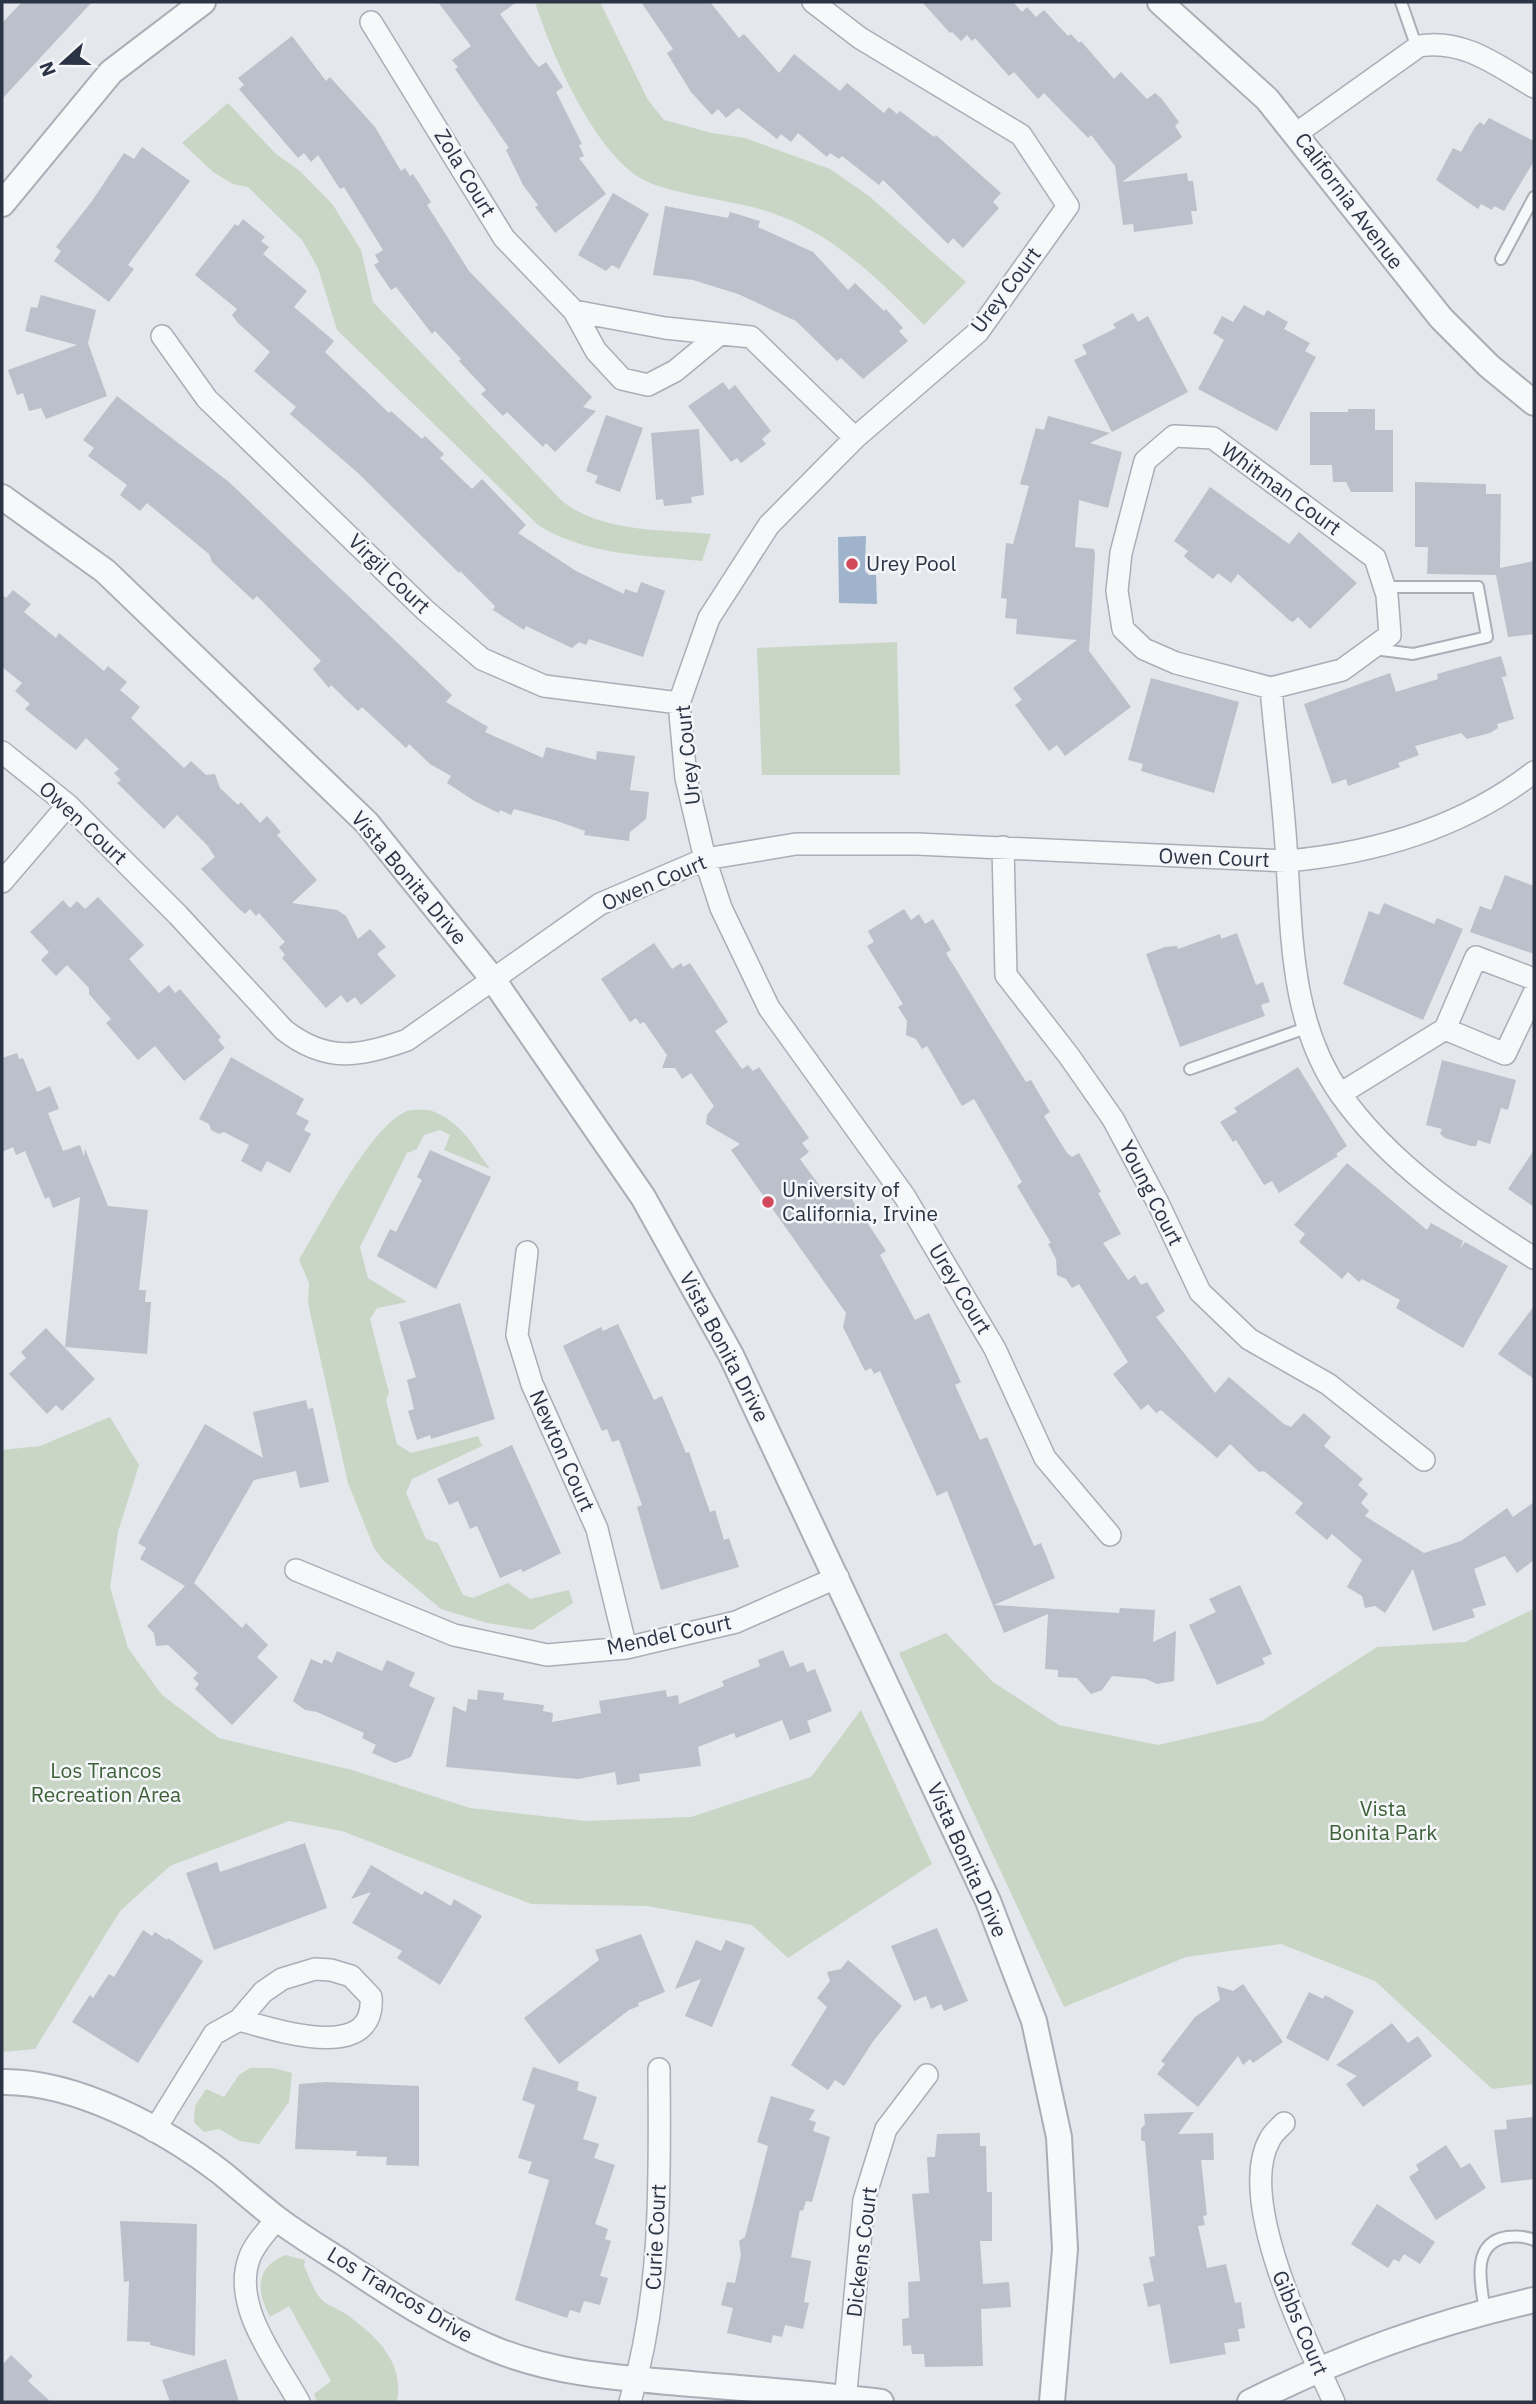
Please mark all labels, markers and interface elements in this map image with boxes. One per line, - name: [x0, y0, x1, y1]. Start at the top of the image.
- north arrow: [28, 28, 98, 98]
- text: N: [33, 58, 61, 80]
- street label: Zola Court: [429, 123, 503, 222]
- street label: California Avenue: [1289, 126, 1411, 275]
- street label: Urey Court: [964, 241, 1047, 338]
- street label: Whitman Court: [1216, 435, 1347, 541]
- street label: Virgil Court: [343, 527, 437, 620]
- place label: Urey Pool: [866, 549, 957, 577]
- marker: Urey Pool: [844, 556, 860, 572]
- street label: Urey Court: [668, 704, 706, 807]
- street label: Owen Court: [33, 774, 134, 870]
- street label: Vista Bonita Drive: [345, 805, 474, 950]
- street label: Owen Court: [1158, 841, 1270, 873]
- street label: Owen Court: [597, 847, 710, 917]
- street label: Young Court: [1113, 1135, 1190, 1250]
- place label: University of California, Irvine: [782, 1175, 938, 1227]
- marker: University of California, Irvine: [760, 1194, 776, 1210]
- street label: Urey Court: [923, 1238, 999, 1339]
- street label: Vista Bonita Drive: [673, 1266, 776, 1427]
- street label: Newton Court: [524, 1385, 602, 1516]
- street label: Mendel Court: [604, 1607, 734, 1661]
- park label: Los Trancos Recreation Area: [31, 1756, 181, 1808]
- street label: Vista Bonita Drive: [921, 1778, 1015, 1941]
- park label: Vista Bonita Park: [1329, 1794, 1437, 1846]
- street label: Curie Court: [638, 2183, 672, 2291]
- street label: Dickens Court: [839, 2185, 883, 2319]
- street label: Los Trancos Drive: [322, 2240, 479, 2349]
- street label: Gibbs Court: [1266, 2266, 1336, 2379]

